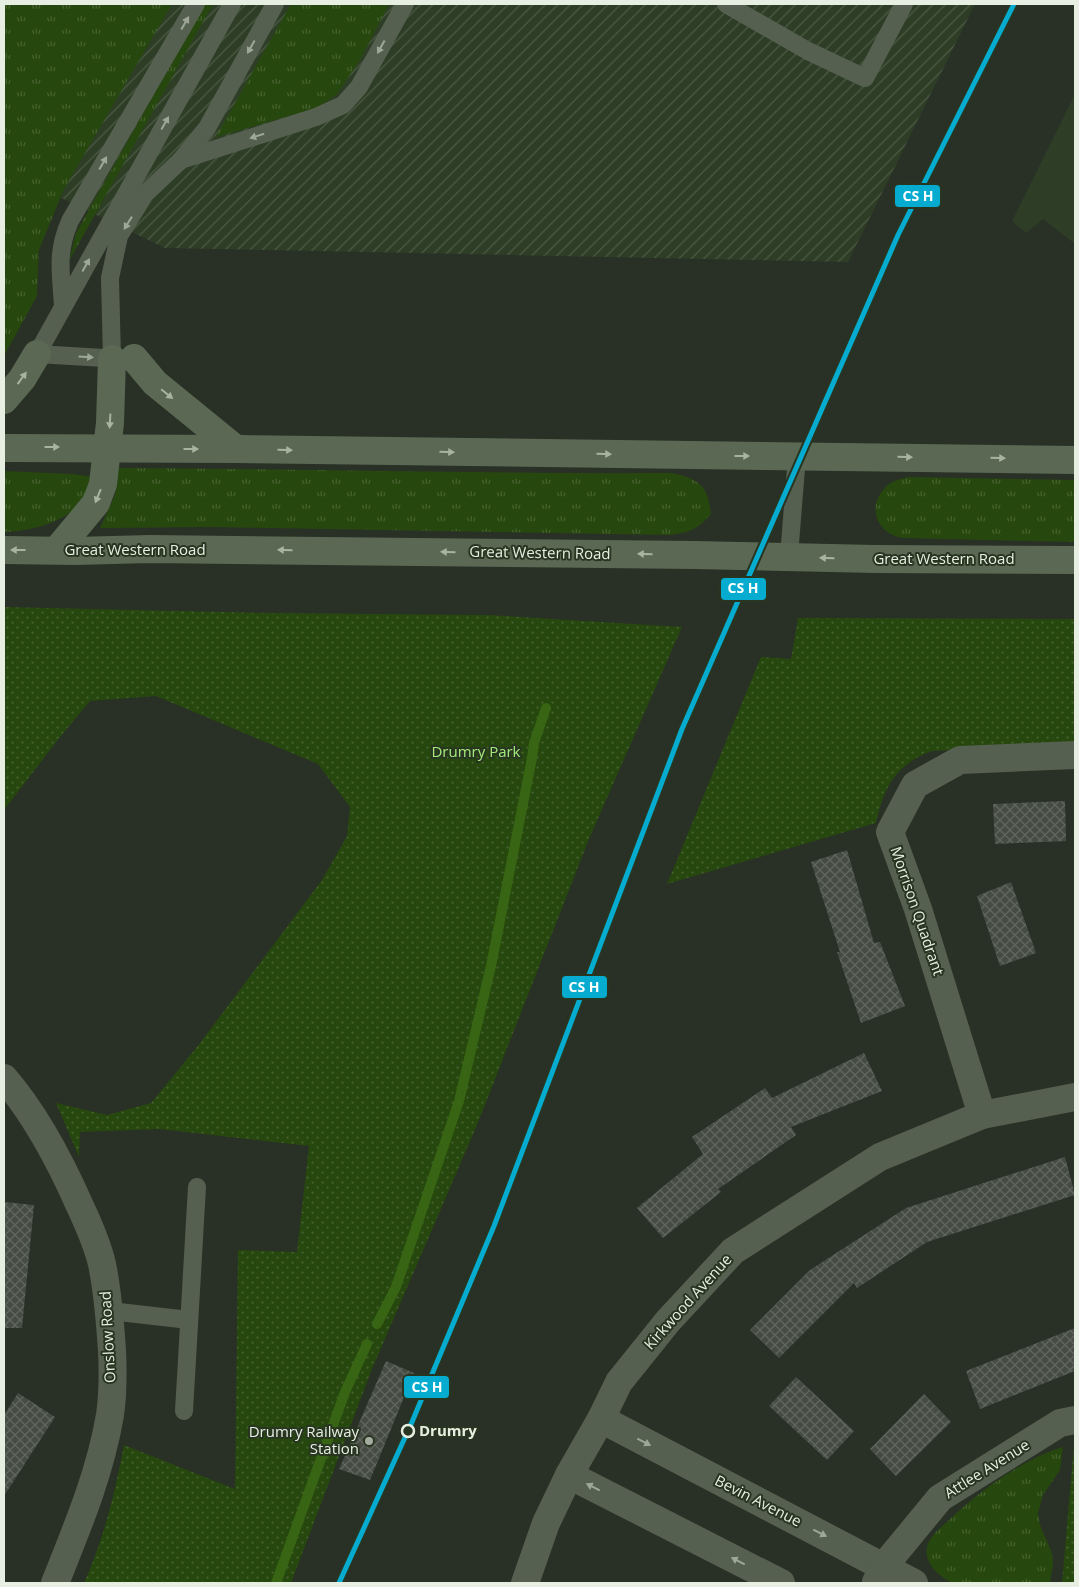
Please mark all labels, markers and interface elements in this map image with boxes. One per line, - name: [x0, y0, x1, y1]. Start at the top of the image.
- one-way arrow: [181, 16, 190, 29]
- one-way arrow: [247, 39, 255, 54]
- one-way arrow: [377, 40, 386, 53]
- one-way arrow: [161, 116, 169, 131]
- one-way arrow: [249, 132, 264, 140]
- one-way arrow: [99, 157, 108, 170]
- line badge: CS H: [894, 184, 941, 208]
- text: CS H: [903, 186, 933, 205]
- one-way arrow: [123, 216, 132, 229]
- one-way arrow: [82, 258, 90, 273]
- one-way arrow: [78, 354, 94, 362]
- one-way arrow: [17, 371, 27, 385]
- one-way arrow: [161, 388, 174, 399]
- one-way arrow: [105, 413, 113, 429]
- one-way arrow: [45, 443, 61, 451]
- one-way arrow: [183, 445, 199, 453]
- one-way arrow: [277, 446, 293, 454]
- one-way arrow: [440, 448, 456, 456]
- one-way arrow: [596, 450, 612, 458]
- one-way arrow: [734, 452, 750, 460]
- one-way arrow: [897, 453, 913, 461]
- one-way arrow: [990, 455, 1006, 463]
- one-way arrow: [94, 488, 102, 503]
- street label: Great Western Road: [64, 539, 206, 559]
- street label: Great Western Road: [469, 541, 611, 563]
- one-way arrow: [9, 546, 25, 554]
- one-way arrow: [277, 546, 293, 554]
- one-way arrow: [439, 548, 455, 556]
- street label: Great Western Road: [873, 548, 1015, 568]
- one-way arrow: [637, 550, 653, 558]
- one-way arrow: [819, 553, 835, 561]
- line badge: CS H: [720, 577, 767, 601]
- text: CS H: [728, 578, 758, 597]
- park label: Drumry Park: [431, 741, 521, 761]
- street label: Morrison Quadrant: [886, 843, 949, 978]
- line badge: CS H: [561, 975, 608, 999]
- text: CS H: [569, 977, 599, 996]
- street label: Kirkwood Avenue: [639, 1249, 735, 1353]
- street label: Onslow Road: [95, 1291, 119, 1384]
- line badge: CS H: [403, 1375, 450, 1399]
- text: CS H: [412, 1377, 442, 1396]
- place label: Drumry: [419, 1420, 477, 1440]
- place label: Drumry Railway Station: [249, 1421, 359, 1458]
- marker: Drumry: [401, 1424, 415, 1438]
- street label: Attlee Avenue: [940, 1434, 1033, 1502]
- marker: Drumry Railway Station: [363, 1435, 375, 1447]
- one-way arrow: [637, 1438, 652, 1446]
- street label: Bevin Avenue: [712, 1470, 805, 1531]
- one-way arrow: [586, 1483, 600, 1491]
- one-way arrow: [812, 1529, 827, 1537]
- one-way arrow: [730, 1557, 745, 1565]

